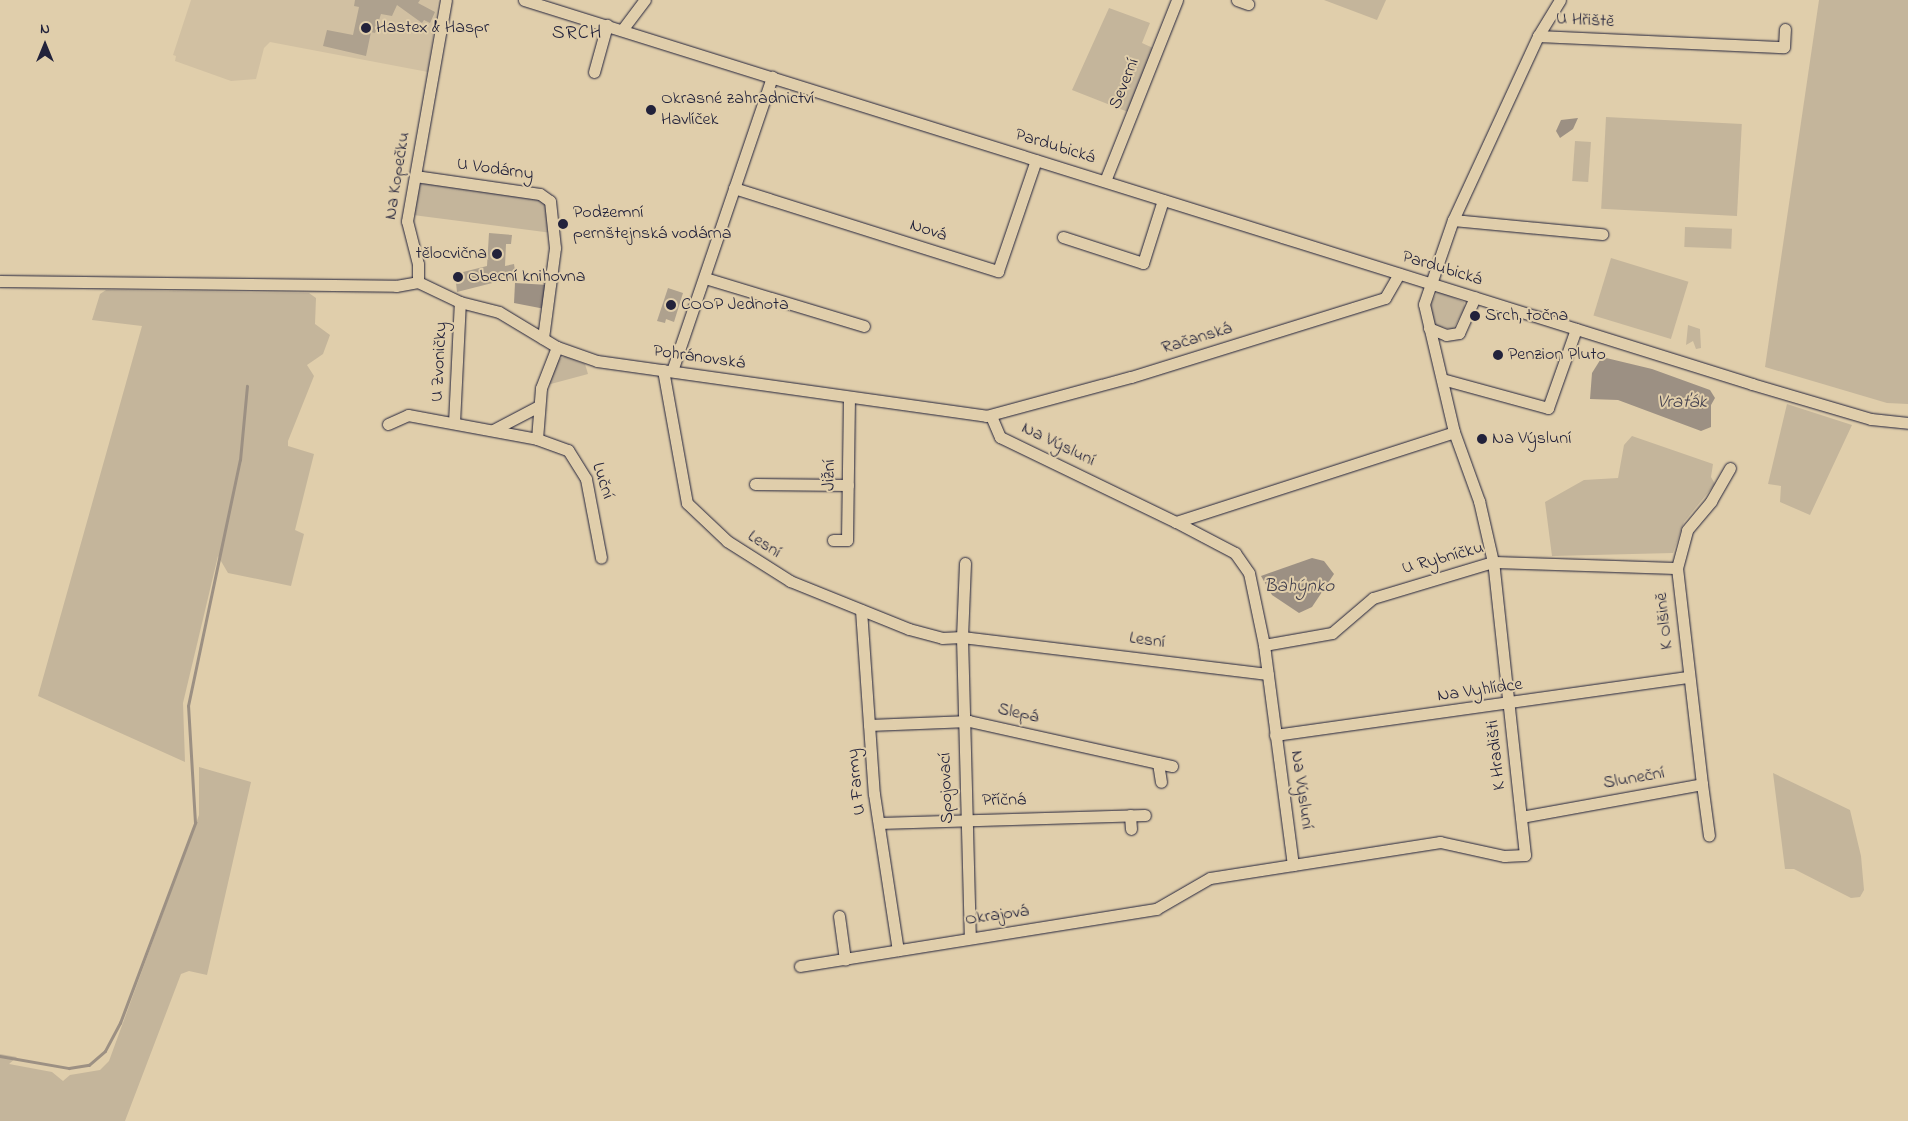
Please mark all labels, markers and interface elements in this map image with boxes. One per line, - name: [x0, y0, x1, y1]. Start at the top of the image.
- street label: U Hřiště: [1555, 9, 1615, 33]
- place label: Hastex & Haspr: [376, 17, 489, 39]
- text: N: [40, 19, 50, 40]
- north arrow: [20, 20, 70, 70]
- district label: SRCH: [551, 21, 603, 45]
- marker: Hastex & Haspr: [360, 22, 372, 34]
- street label: Severní: [1105, 55, 1145, 113]
- place label: Okrasné zahradnictví Havlíček: [661, 89, 814, 132]
- marker: Okrasné zahradnictví Havlíček: [645, 104, 657, 116]
- street label: Pardubická: [1012, 125, 1098, 169]
- street label: Na Kopečku: [380, 131, 416, 221]
- street label: U Vodárny: [455, 154, 535, 186]
- place label: Podzemní pernštejnská vodárna: [573, 203, 731, 245]
- street label: Nová: [907, 215, 949, 247]
- marker: Podzemní pernštejnská vodárna: [557, 218, 569, 230]
- place label: tělocvična: [416, 243, 487, 265]
- street label: Pardubická: [1399, 247, 1485, 291]
- marker: tělocvična: [491, 248, 503, 260]
- place label: Obecní knihovna: [468, 266, 585, 288]
- marker: Obecní knihovna: [452, 271, 464, 283]
- place label: COOP Jednota: [681, 294, 789, 316]
- marker: COOP Jednota: [665, 299, 677, 311]
- place label: Srch, točna: [1485, 305, 1568, 327]
- marker: Srch, točna: [1469, 310, 1481, 322]
- street label: Račanská: [1159, 318, 1235, 360]
- street label: U Zvoničky: [427, 321, 453, 403]
- street label: Pohránovská: [652, 341, 746, 375]
- place label: Penzion Pluto: [1508, 344, 1606, 366]
- marker: Penzion Pluto: [1492, 349, 1504, 361]
- water label: Vraťák: [1657, 392, 1707, 414]
- street label: Na Výsluní: [1018, 418, 1098, 472]
- place label: Na Výsluní: [1492, 428, 1571, 450]
- marker: Na Výsluní: [1476, 433, 1488, 445]
- street label: Jižní: [819, 459, 841, 491]
- street label: Luční: [586, 460, 618, 502]
- street label: Lesní: [743, 526, 785, 564]
- street label: U Rybníčku: [1400, 538, 1486, 580]
- water label: Bahýnko: [1264, 576, 1334, 598]
- street label: K Olšině: [1651, 591, 1679, 651]
- street label: Lesní: [1128, 628, 1166, 654]
- street label: Na Vyhlídce: [1436, 674, 1524, 708]
- street label: Slepá: [995, 699, 1041, 729]
- street label: K Hradišti: [1483, 719, 1511, 791]
- street label: U Farmy: [843, 748, 871, 816]
- street label: Na Výsluní: [1285, 749, 1317, 831]
- street label: Spojovací: [935, 752, 959, 824]
- street label: Sluneční: [1602, 763, 1666, 795]
- street label: Příčná: [982, 790, 1026, 812]
- street label: Okrajová: [964, 901, 1030, 931]

